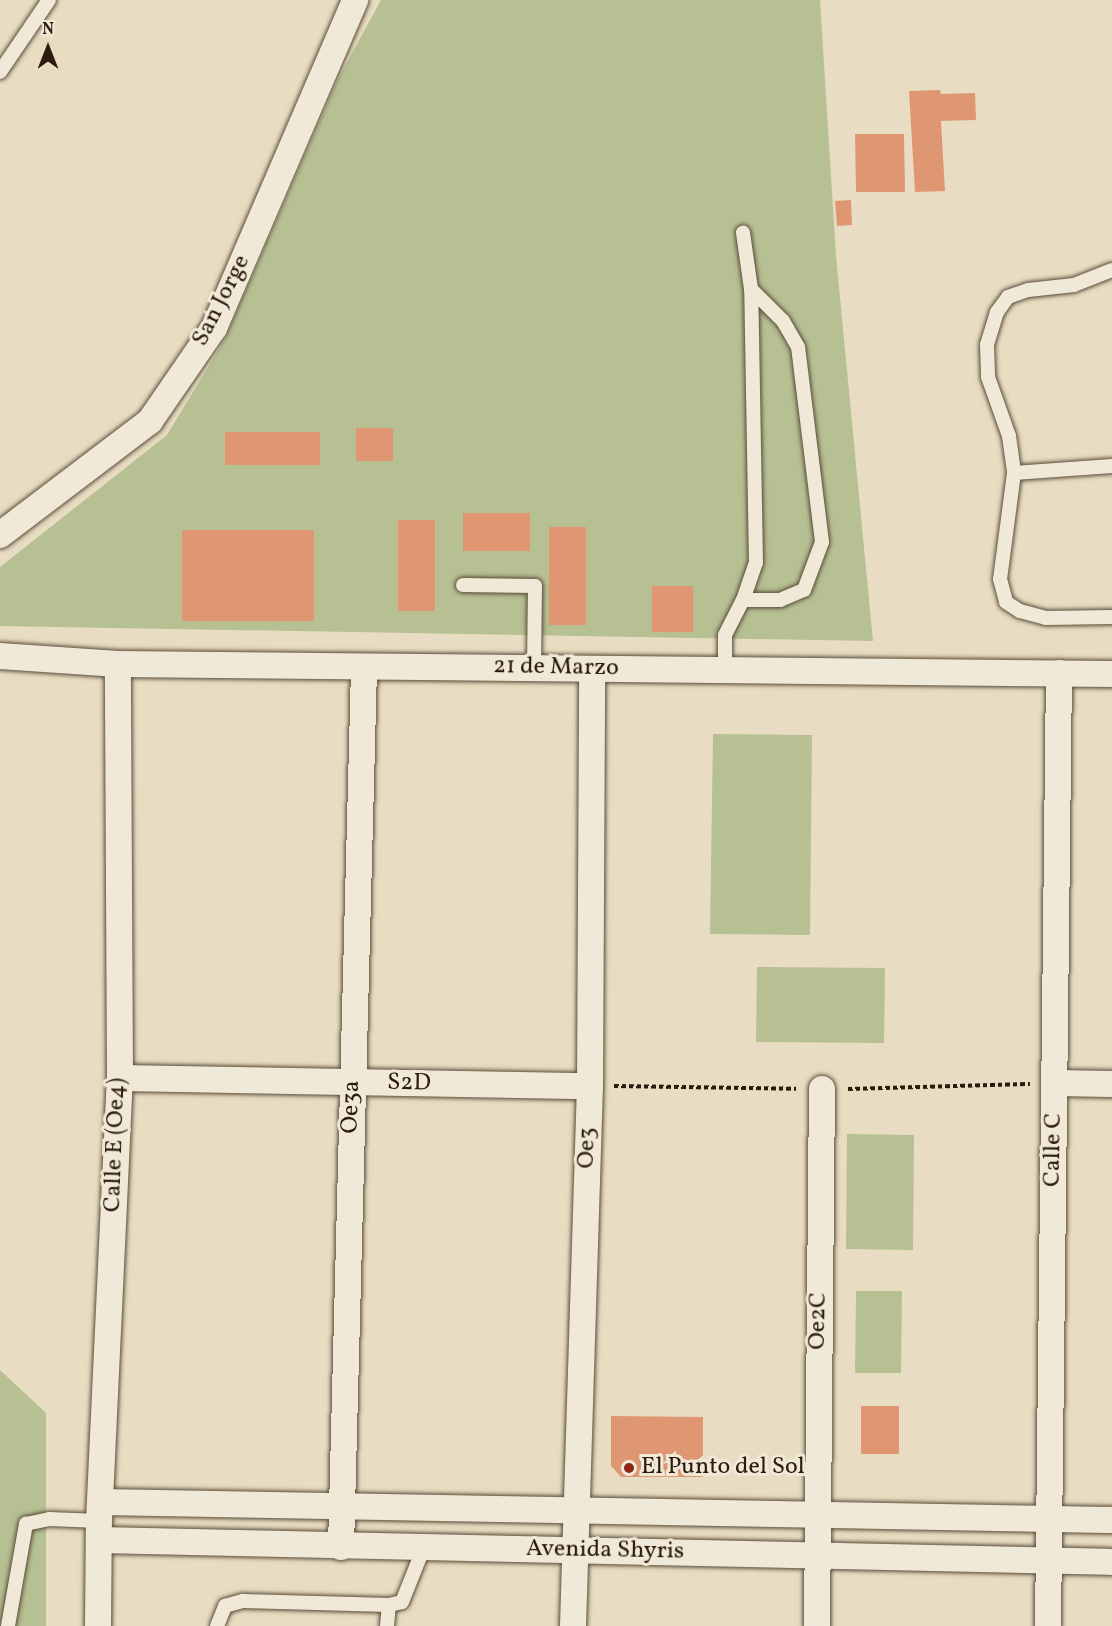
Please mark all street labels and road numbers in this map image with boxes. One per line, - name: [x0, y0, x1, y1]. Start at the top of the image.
- street label: San Jorge: [187, 250, 257, 352]
- street label: 21 de Marzo: [493, 653, 619, 683]
- street label: S2D: [387, 1069, 431, 1099]
- street label: Calle E (Oe4): [99, 1077, 133, 1213]
- street label: Oe3a: [337, 1080, 367, 1134]
- street label: Calle C: [1039, 1113, 1069, 1187]
- street label: Oe3: [573, 1127, 603, 1169]
- street label: Oe2C: [804, 1292, 834, 1350]
- street label: Avenida Shyris: [526, 1535, 684, 1567]

